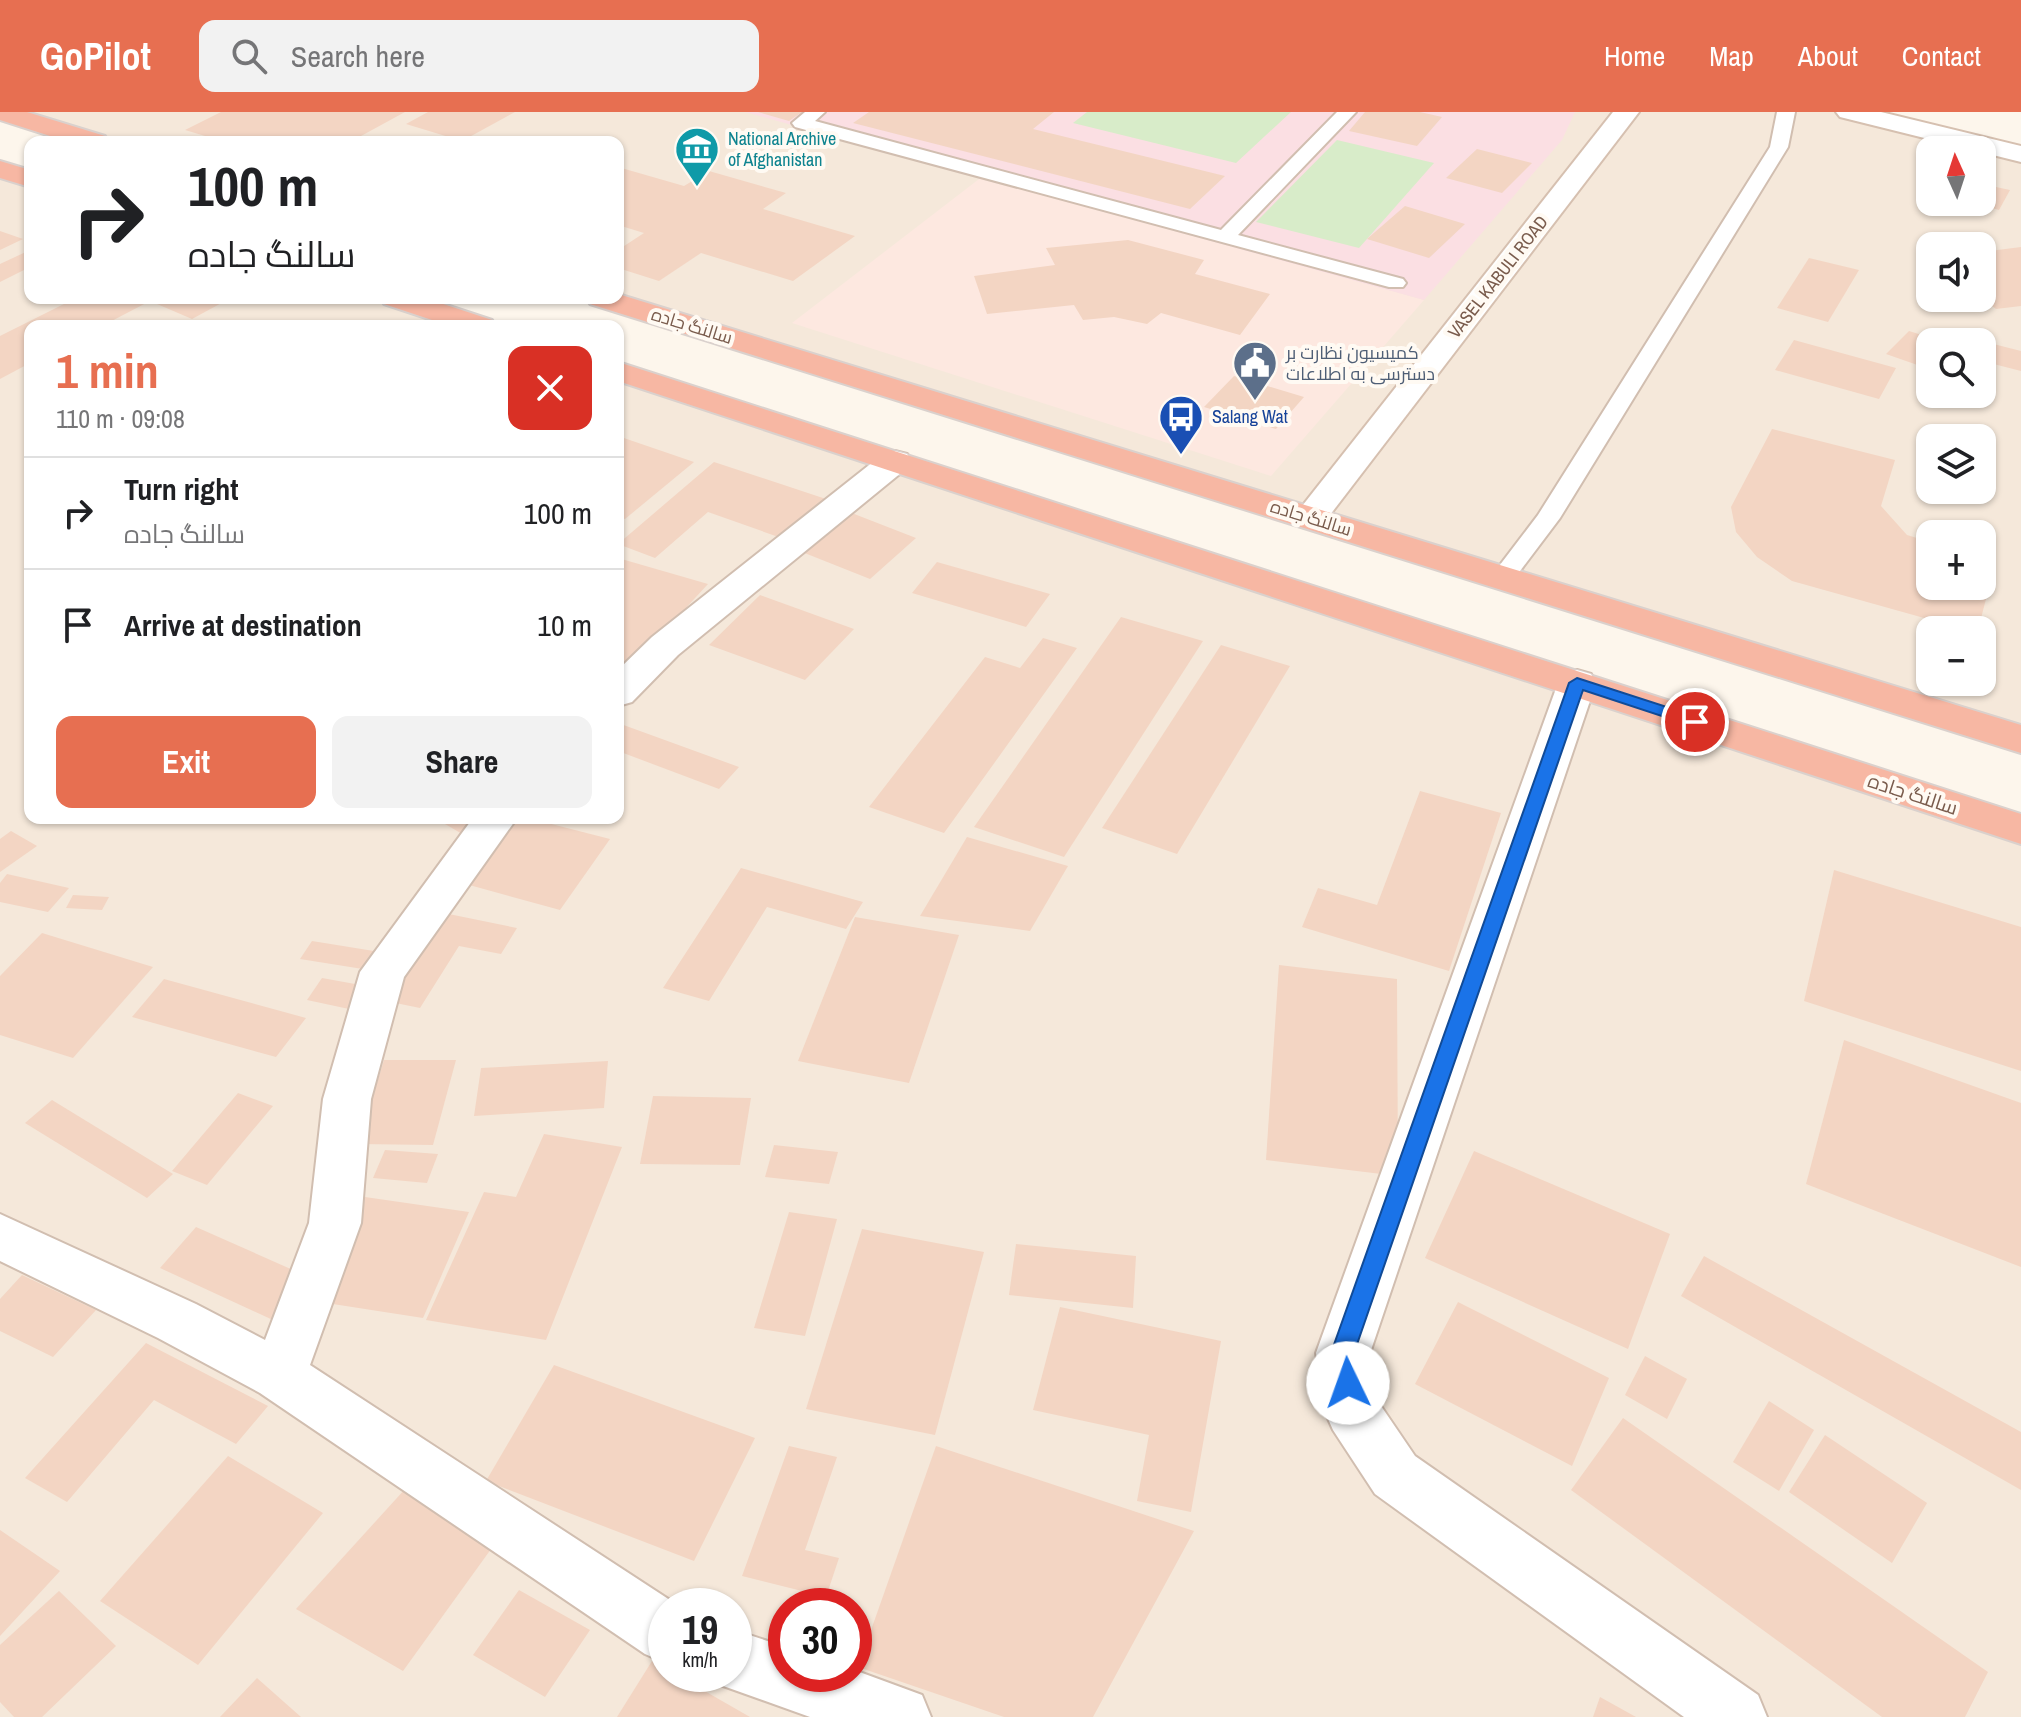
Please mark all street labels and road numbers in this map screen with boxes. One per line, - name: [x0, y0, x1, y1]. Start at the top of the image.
- street label: VASEL KABULI ROAD: [1442, 210, 1553, 343]
- street label: سالنگ جاده: [648, 301, 736, 350]
- street label: سالنگ جاده: [1267, 493, 1355, 542]
- street label: سالنگ جاده: [1865, 766, 1962, 821]

